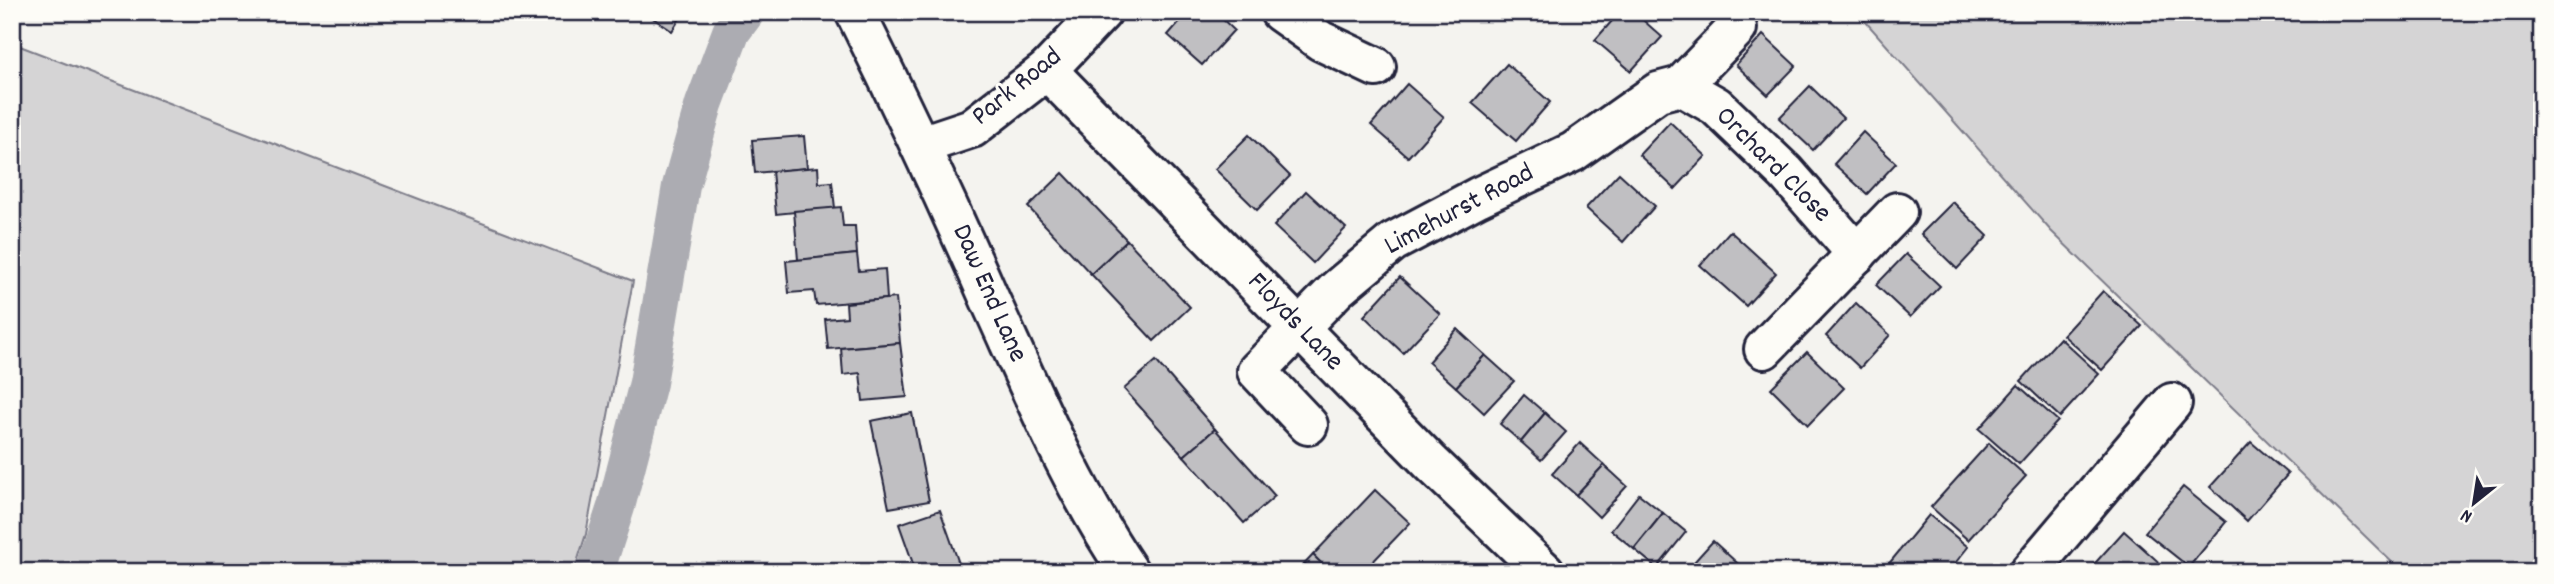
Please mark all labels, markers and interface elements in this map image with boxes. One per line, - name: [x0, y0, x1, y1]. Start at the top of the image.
- street label: Park Road: [964, 39, 1072, 137]
- street label: Orchard Close: [1705, 99, 1839, 233]
- street label: Limehurst Road: [1378, 155, 1542, 267]
- street label: Daw End Lane: [940, 219, 1036, 369]
- street label: Floyds Lane: [1237, 264, 1351, 382]
- north arrow: [2438, 468, 2508, 538]
- text: N: [2456, 501, 2478, 529]

